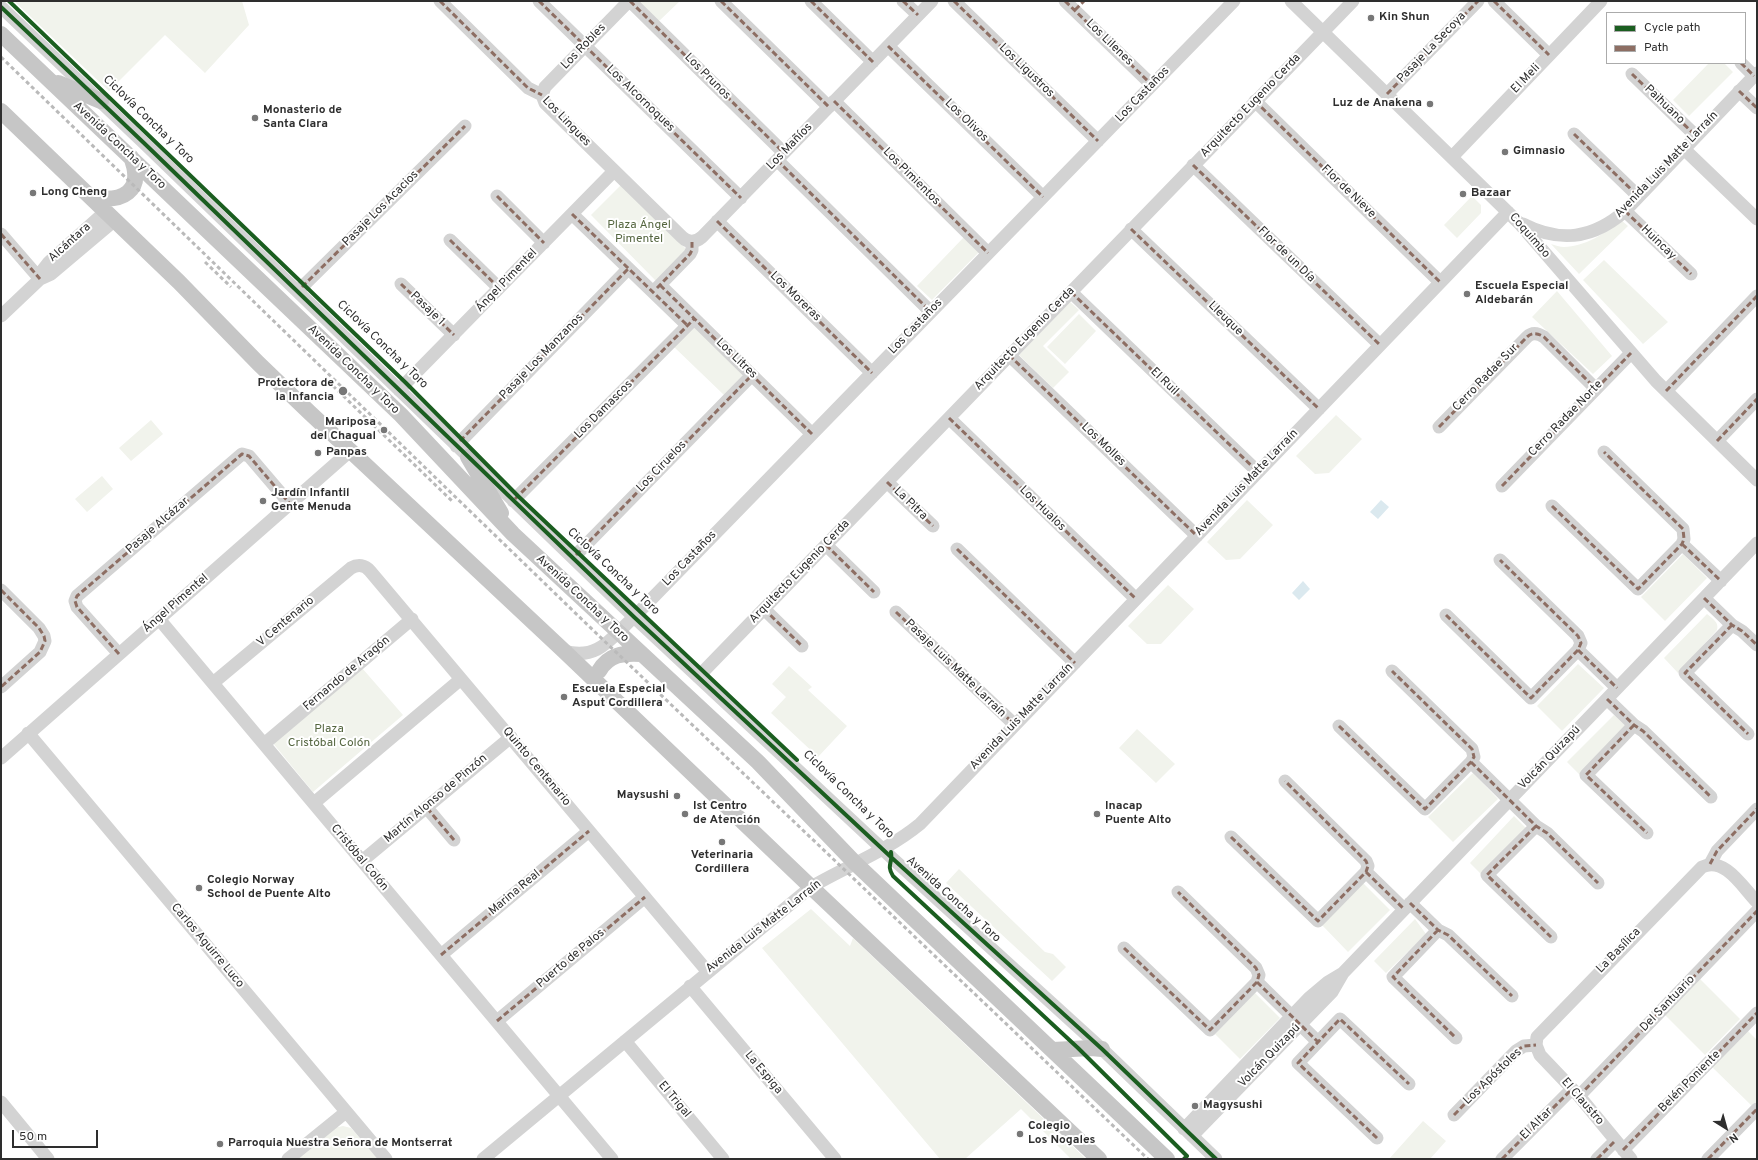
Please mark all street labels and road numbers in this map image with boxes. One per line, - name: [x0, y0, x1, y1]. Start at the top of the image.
- street label: Pasaje La Secoya: [1395, 10, 1469, 86]
- street label: Los Lilenes: [1082, 17, 1136, 69]
- street label: Los Robles: [559, 21, 609, 73]
- street label: Los Ligustros: [995, 41, 1057, 101]
- street label: Los Prunos: [681, 51, 733, 103]
- street label: Arquitecto Eugenio Cerda: [1198, 51, 1304, 161]
- street label: El Meli: [1509, 61, 1543, 97]
- street label: Los Alcornoques: [603, 63, 677, 135]
- street label: Los Castaños: [1113, 64, 1173, 126]
- street label: Ciclovía Concha y Toro: [99, 73, 197, 167]
- street label: Paihuano: [1641, 82, 1687, 128]
- street label: Los Lingues: [539, 94, 593, 150]
- street label: Los Olivos: [941, 97, 991, 145]
- street label: Avenida Concha y Toro: [69, 99, 169, 193]
- street label: Avenida Luis Matte Larraín: [1612, 109, 1722, 221]
- street label: Los Mañíos: [764, 121, 816, 173]
- street label: Los Pimientos: [879, 145, 943, 209]
- street label: Flor de Nieve: [1318, 162, 1378, 222]
- street label: Pasaje Los Acacios: [340, 168, 422, 250]
- street label: Coquimbo: [1506, 210, 1552, 262]
- street label: Alcántara: [46, 220, 94, 266]
- street label: Huincay: [1637, 223, 1679, 263]
- street label: Flor de un Día: [1254, 224, 1318, 286]
- street label: Ángel Pimentel: [473, 246, 541, 316]
- street label: Los Moreras: [766, 269, 824, 325]
- street label: Arquitecto Eugenio Cerda: [972, 284, 1078, 394]
- street label: Pasaje 1: [407, 289, 447, 329]
- street label: Los Castaños: [886, 296, 946, 358]
- street label: Ciclovía Concha y Toro: [333, 298, 431, 392]
- street label: Lleuque: [1205, 299, 1245, 339]
- street label: Pasaje Los Manzanos: [497, 311, 587, 403]
- street label: Avenida Concha y Toro: [304, 322, 402, 418]
- street label: Los Litres: [712, 336, 760, 382]
- street label: Cerro Radae Sur: [1450, 341, 1522, 415]
- street label: El Ruil: [1147, 365, 1181, 399]
- street label: Los Damascos: [572, 378, 636, 442]
- street label: Cerro Radae Norte: [1526, 378, 1606, 460]
- street label: Los Molles: [1078, 420, 1128, 470]
- street label: Avenida Luis Matte Larraín: [1192, 427, 1302, 539]
- street label: Los Ciruelos: [634, 438, 690, 496]
- street label: Los Hualos: [1016, 483, 1068, 535]
- street label: La Pitra: [890, 484, 930, 524]
- street label: Pasaje Alcázar: [123, 495, 193, 557]
- street label: Arquitecto Eugenio Cerda: [747, 517, 853, 627]
- street label: Ciclovía Concha y Toro: [564, 525, 662, 619]
- street label: Los Castaños: [660, 528, 720, 590]
- street label: Avenida Concha y Toro: [532, 552, 632, 646]
- street label: Ángel Pimentel: [140, 572, 212, 636]
- street label: V Centenario: [254, 594, 318, 650]
- street label: Pasaje Luis Matte Larraín: [901, 617, 1009, 721]
- street label: Fernando de Aragón: [301, 634, 393, 714]
- street label: Avenida Luis Matte Larraín: [967, 661, 1077, 773]
- street label: Volcán Quizapú: [1516, 723, 1584, 793]
- street label: Quinto Centenario: [499, 725, 573, 809]
- street label: Ciclovía Concha y Toro: [799, 748, 897, 842]
- street label: Martín Alonso de Pinzón: [381, 752, 491, 846]
- street label: Cristóbal Colón: [327, 822, 391, 894]
- street label: Avenida Concha y Toro: [903, 854, 1003, 946]
- street label: Marina Real: [486, 867, 544, 919]
- street label: Avenida Luis Matte Larraín: [703, 877, 825, 977]
- street label: Carlos Aguirre Luco: [167, 901, 247, 991]
- street label: La Basílica: [1594, 925, 1644, 977]
- street label: Puerto de Palos: [534, 926, 608, 992]
- street label: Del Santuario: [1638, 973, 1698, 1035]
- street label: Volcán Quizapú: [1236, 1021, 1304, 1091]
- street label: Los Apóstoles: [1461, 1046, 1525, 1108]
- street label: Belén Poniente: [1656, 1048, 1724, 1116]
- street label: La Espiga: [741, 1049, 785, 1097]
- street label: El Claustro: [1558, 1075, 1606, 1129]
- street label: El Trigal: [655, 1079, 693, 1121]
- street label: El Altar: [1518, 1105, 1556, 1143]

